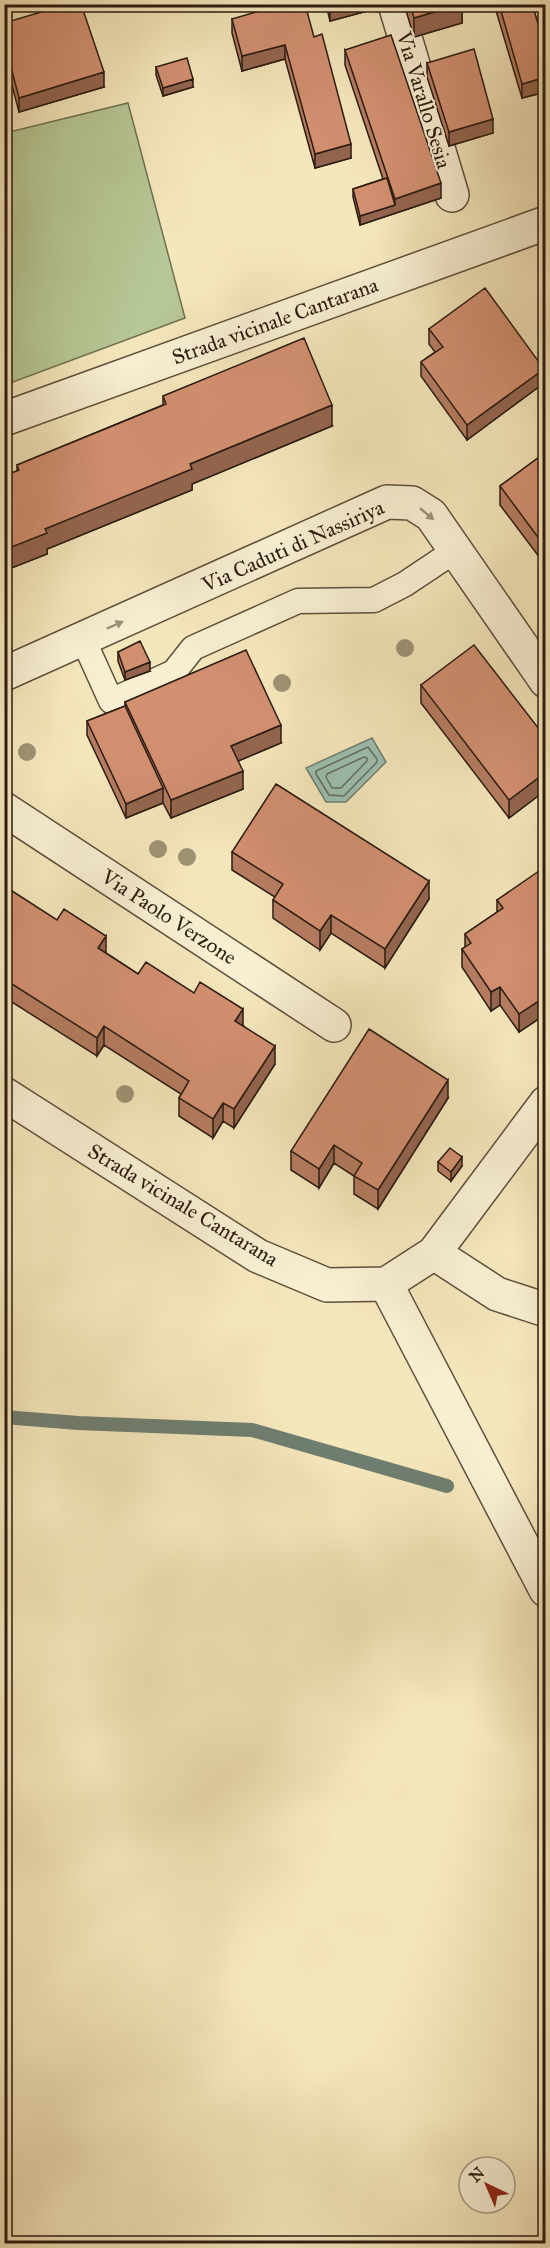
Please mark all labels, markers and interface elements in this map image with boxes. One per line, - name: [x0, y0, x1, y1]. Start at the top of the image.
- street label: Via Varallo Sesia: [391, 27, 457, 172]
- street label: Strada vicinale Cantarana: [168, 272, 382, 370]
- street label: Via Caduti di Nassiriya: [197, 494, 388, 598]
- one-way arrow: [419, 507, 434, 520]
- one-way arrow: [107, 620, 124, 629]
- street label: Via Paolo Verzone: [96, 863, 242, 971]
- street label: Strada vicinale Cantarana: [83, 1138, 283, 1272]
- north arrow: [457, 2155, 517, 2215]
- text: N: [465, 2163, 489, 2186]

